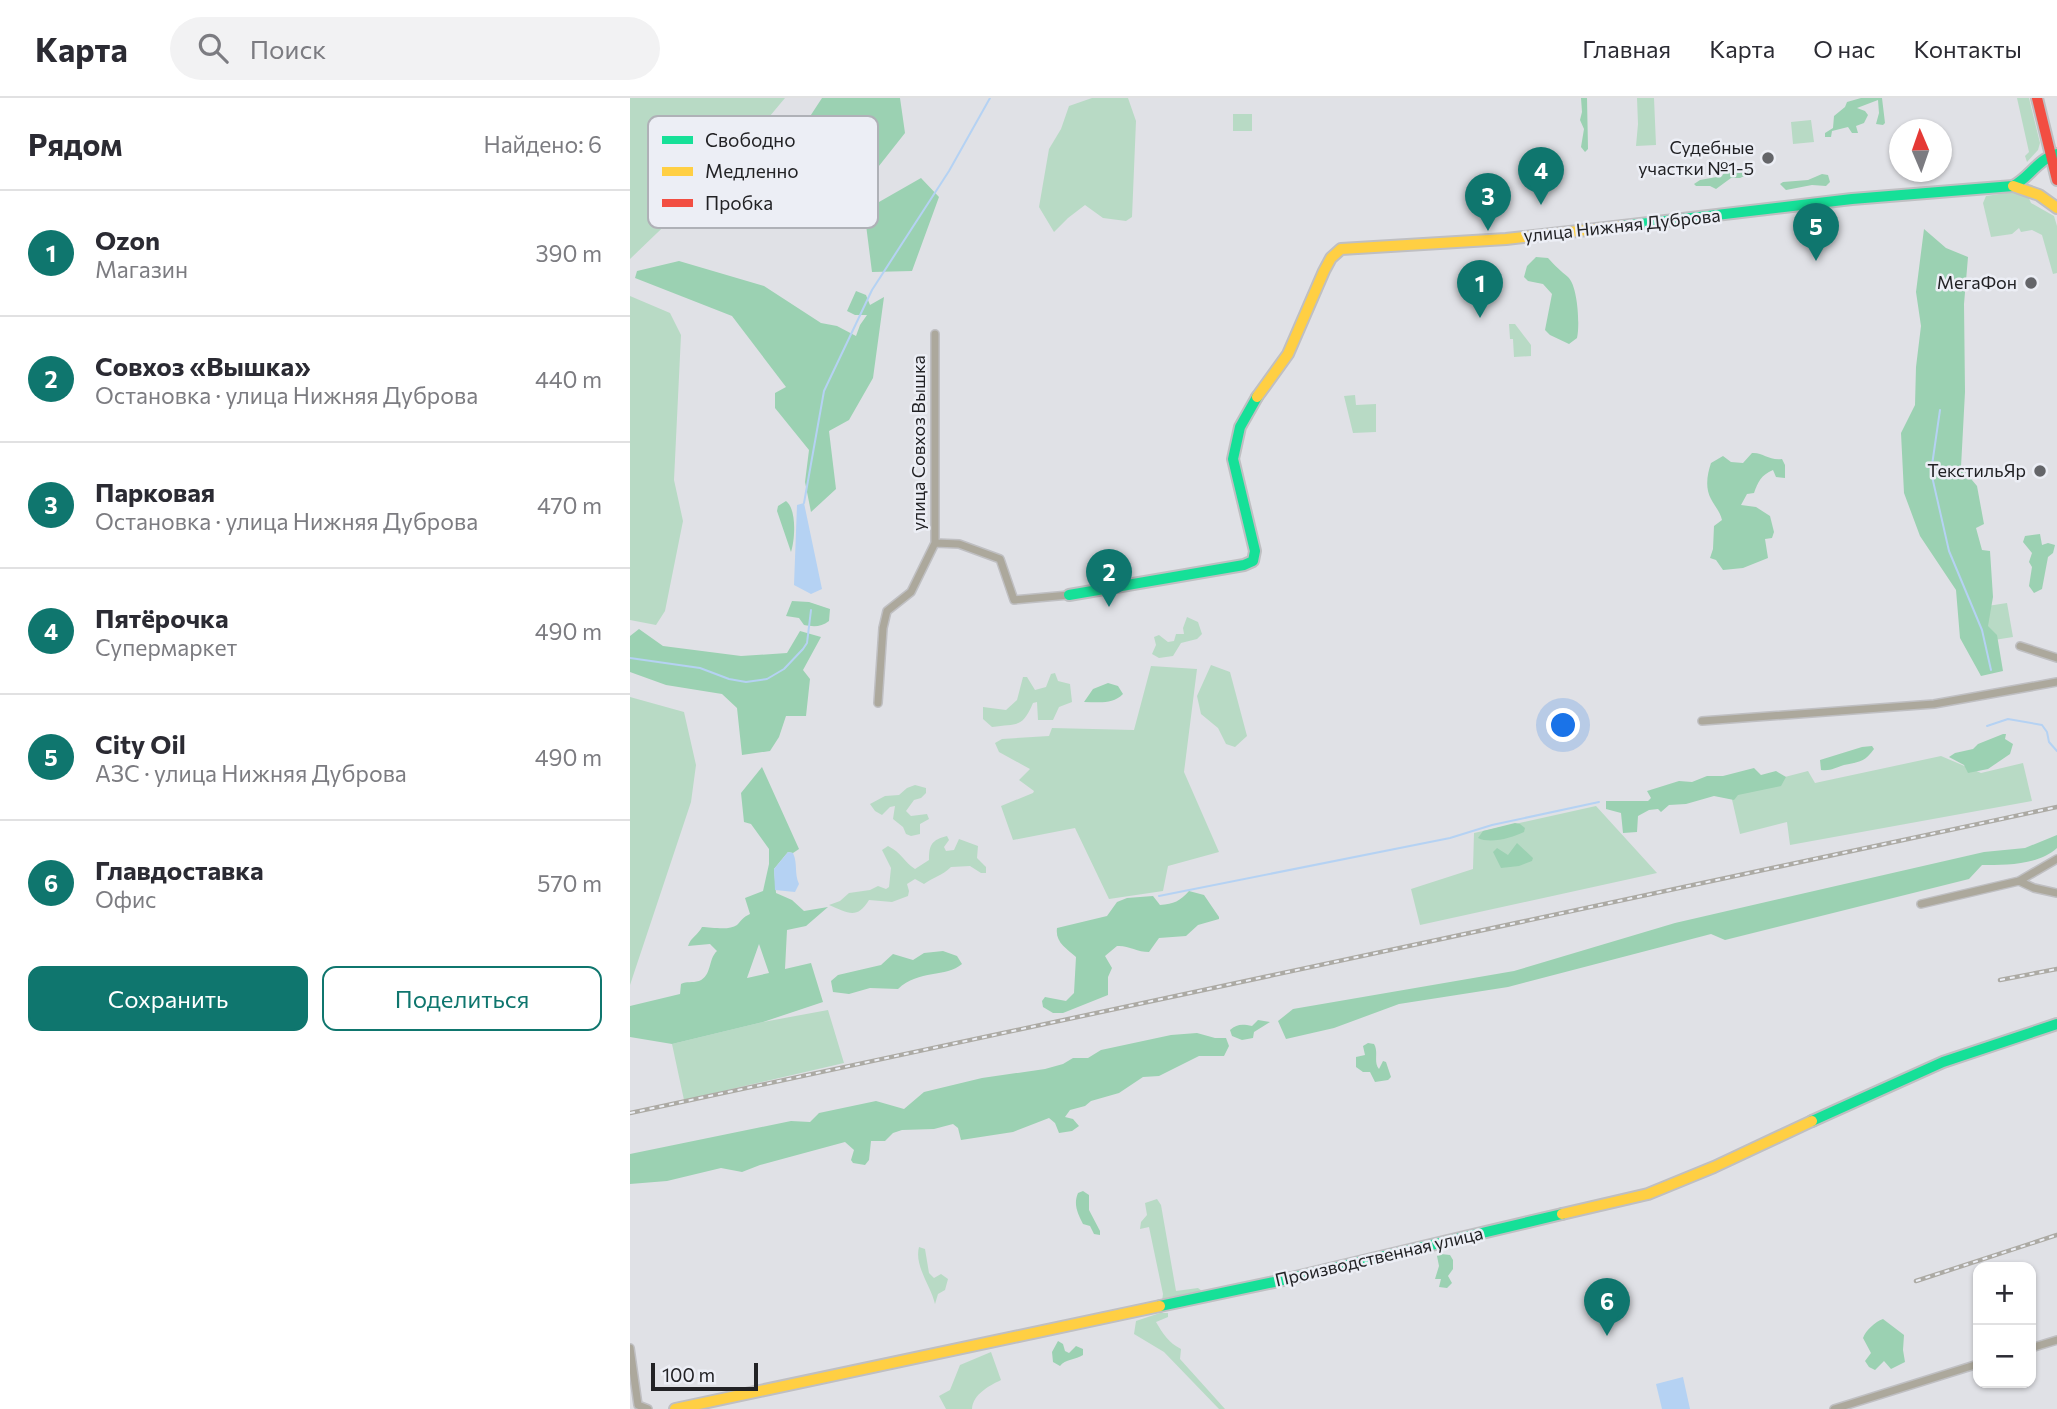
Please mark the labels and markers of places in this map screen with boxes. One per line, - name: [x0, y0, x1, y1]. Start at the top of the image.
- place label: Судебные участки №1-5: [1638, 136, 1754, 179]
- pin: 4: [1518, 147, 1564, 205]
- marker: Судебные участки №1-5: [1760, 150, 1776, 166]
- pin: 3: [1465, 173, 1511, 231]
- pin: 5: [1793, 203, 1839, 261]
- pin: 1: [1457, 260, 1503, 318]
- place label: МегаФон: [1937, 271, 2017, 293]
- marker: МегаФон: [2023, 275, 2039, 291]
- place label: ТекстильЯр: [1927, 459, 2026, 481]
- marker: ТекстильЯр: [2032, 463, 2048, 479]
- pin: 2: [1086, 549, 1132, 607]
- pin: 6: [1584, 1278, 1630, 1336]

